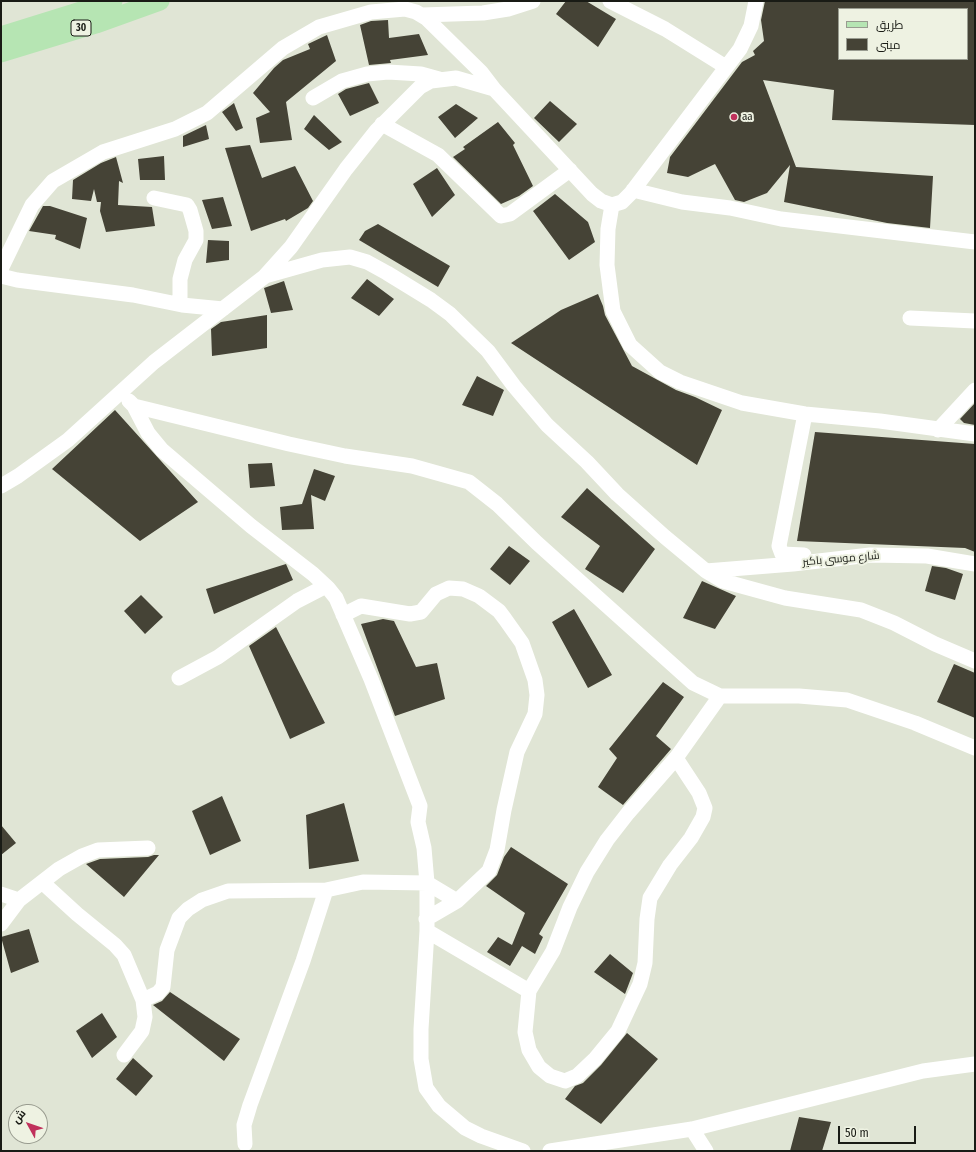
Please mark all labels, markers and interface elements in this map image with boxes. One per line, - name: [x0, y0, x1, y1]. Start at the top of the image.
- legend: [838, 8, 968, 60]
- text: طريق: [876, 18, 903, 32]
- road number: 30: [71, 20, 91, 36]
- text: مبنى: [876, 38, 901, 52]
- place label: aa: [742, 110, 753, 124]
- marker: aa: [729, 112, 739, 122]
- street label: شارع موسى باكير: [802, 549, 880, 569]
- north arrow: [8, 1104, 48, 1144]
- text: ش: [10, 1107, 29, 1126]
- scale bar: [840, 1118, 918, 1144]
- text: 50 m: [845, 1126, 869, 1140]

